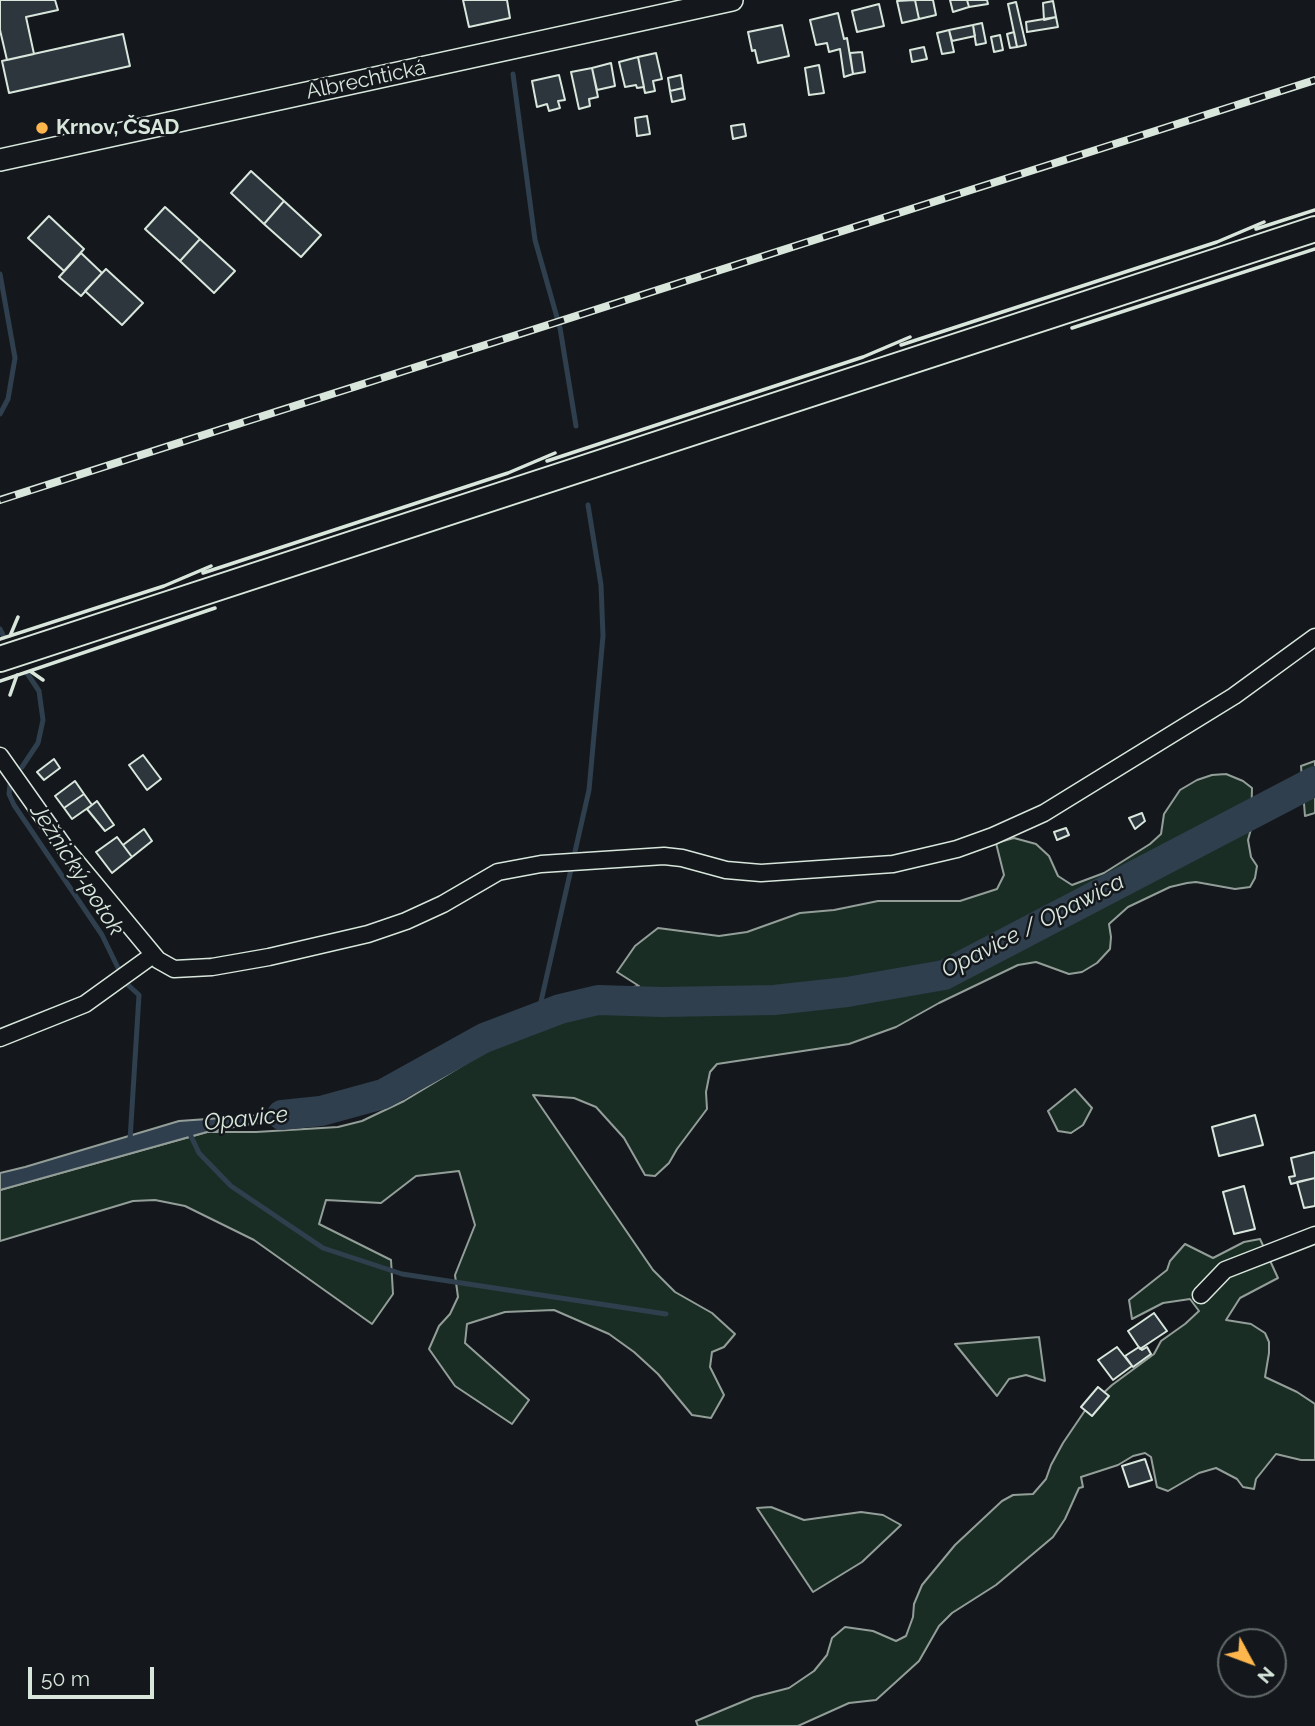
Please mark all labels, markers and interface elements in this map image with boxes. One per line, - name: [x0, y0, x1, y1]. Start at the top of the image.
- street label: Albrechtická: [304, 55, 428, 105]
- place label: Krnov, ČSAD: [56, 115, 179, 141]
- marker: Krnov, ČSAD: [34, 120, 50, 136]
- water label: Ježnický potok: [24, 799, 130, 941]
- water label: Opavice / Opawica: [937, 868, 1129, 984]
- water label: Opavice: [203, 1101, 289, 1137]
- north arrow: [1217, 1628, 1287, 1698]
- scale bar: [32, 1652, 158, 1696]
- text: N: [1253, 1663, 1279, 1688]
- text: 50 m: [41, 1666, 90, 1691]

